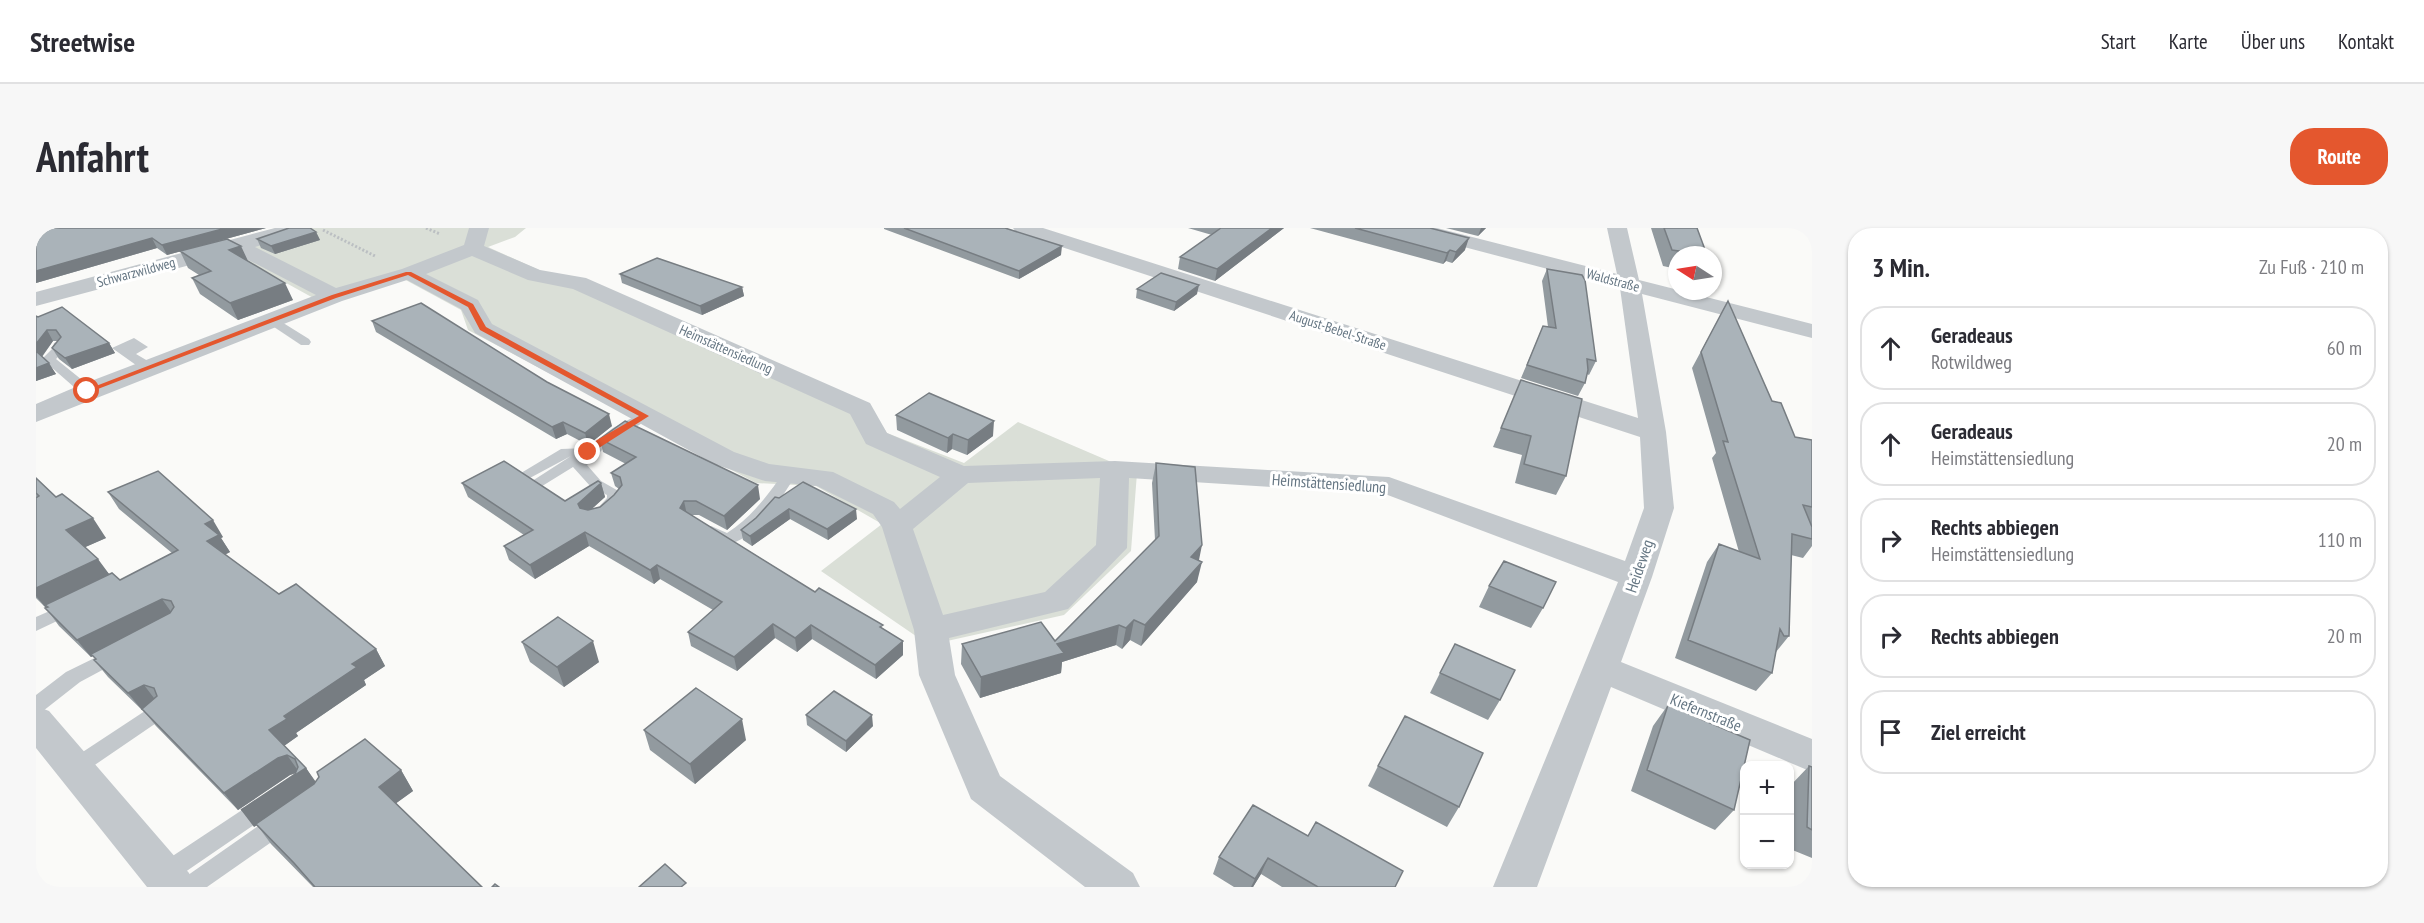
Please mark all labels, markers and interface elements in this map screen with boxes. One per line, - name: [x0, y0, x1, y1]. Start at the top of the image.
- text: Streetwise: [30, 23, 135, 60]
- text: Start: [2101, 28, 2136, 55]
- text: Karte: [2169, 28, 2208, 55]
- text: Über uns: [2241, 28, 2305, 55]
- text: Kontakt: [2338, 28, 2394, 55]
- button: Route: [2290, 128, 2388, 185]
- text: Anfahrt: [36, 129, 149, 184]
- north arrow: [1668, 246, 1722, 300]
- text: 3 Min.: [1872, 251, 1930, 284]
- street label: Schwarzwildweg: [95, 253, 177, 291]
- text: Zu Fuß · 210 m: [2259, 254, 2364, 280]
- street label: Waldstraße: [1584, 264, 1642, 296]
- street label: August-Bebel-Straße: [1287, 306, 1389, 354]
- street label: Heimstättensiedlung: [677, 320, 775, 378]
- text: Geradeaus: [1931, 321, 2013, 349]
- icon: ahead: [1874, 332, 1907, 365]
- text: 60 m: [2327, 335, 2362, 361]
- text: Rotwildweg: [1931, 349, 2012, 375]
- route start: [73, 377, 99, 403]
- text: Geradeaus: [1931, 417, 2013, 445]
- icon: ahead: [1874, 428, 1907, 461]
- text: 20 m: [2327, 431, 2362, 457]
- route end: [574, 438, 600, 464]
- text: Heimstättensiedlung: [1931, 445, 2074, 471]
- street label: Heimstättensiedlung: [1271, 469, 1387, 497]
- text: Rechts abbiegen: [1931, 513, 2059, 541]
- icon: right: [1874, 524, 1907, 557]
- text: 110 m: [2318, 527, 2362, 553]
- street label: Heideweg: [1621, 537, 1657, 595]
- text: Heimstättensiedlung: [1931, 541, 2074, 567]
- icon: right: [1874, 620, 1907, 653]
- text: Rechts abbiegen: [1931, 622, 2059, 650]
- text: 20 m: [2327, 623, 2362, 649]
- street label: Kiefernstraße: [1667, 689, 1745, 735]
- icon: arrive: [1874, 716, 1907, 749]
- text: Ziel erreicht: [1931, 718, 2026, 746]
- map controls: [1740, 761, 1794, 869]
- button: +: [1740, 761, 1794, 815]
- button: −: [1740, 815, 1794, 869]

